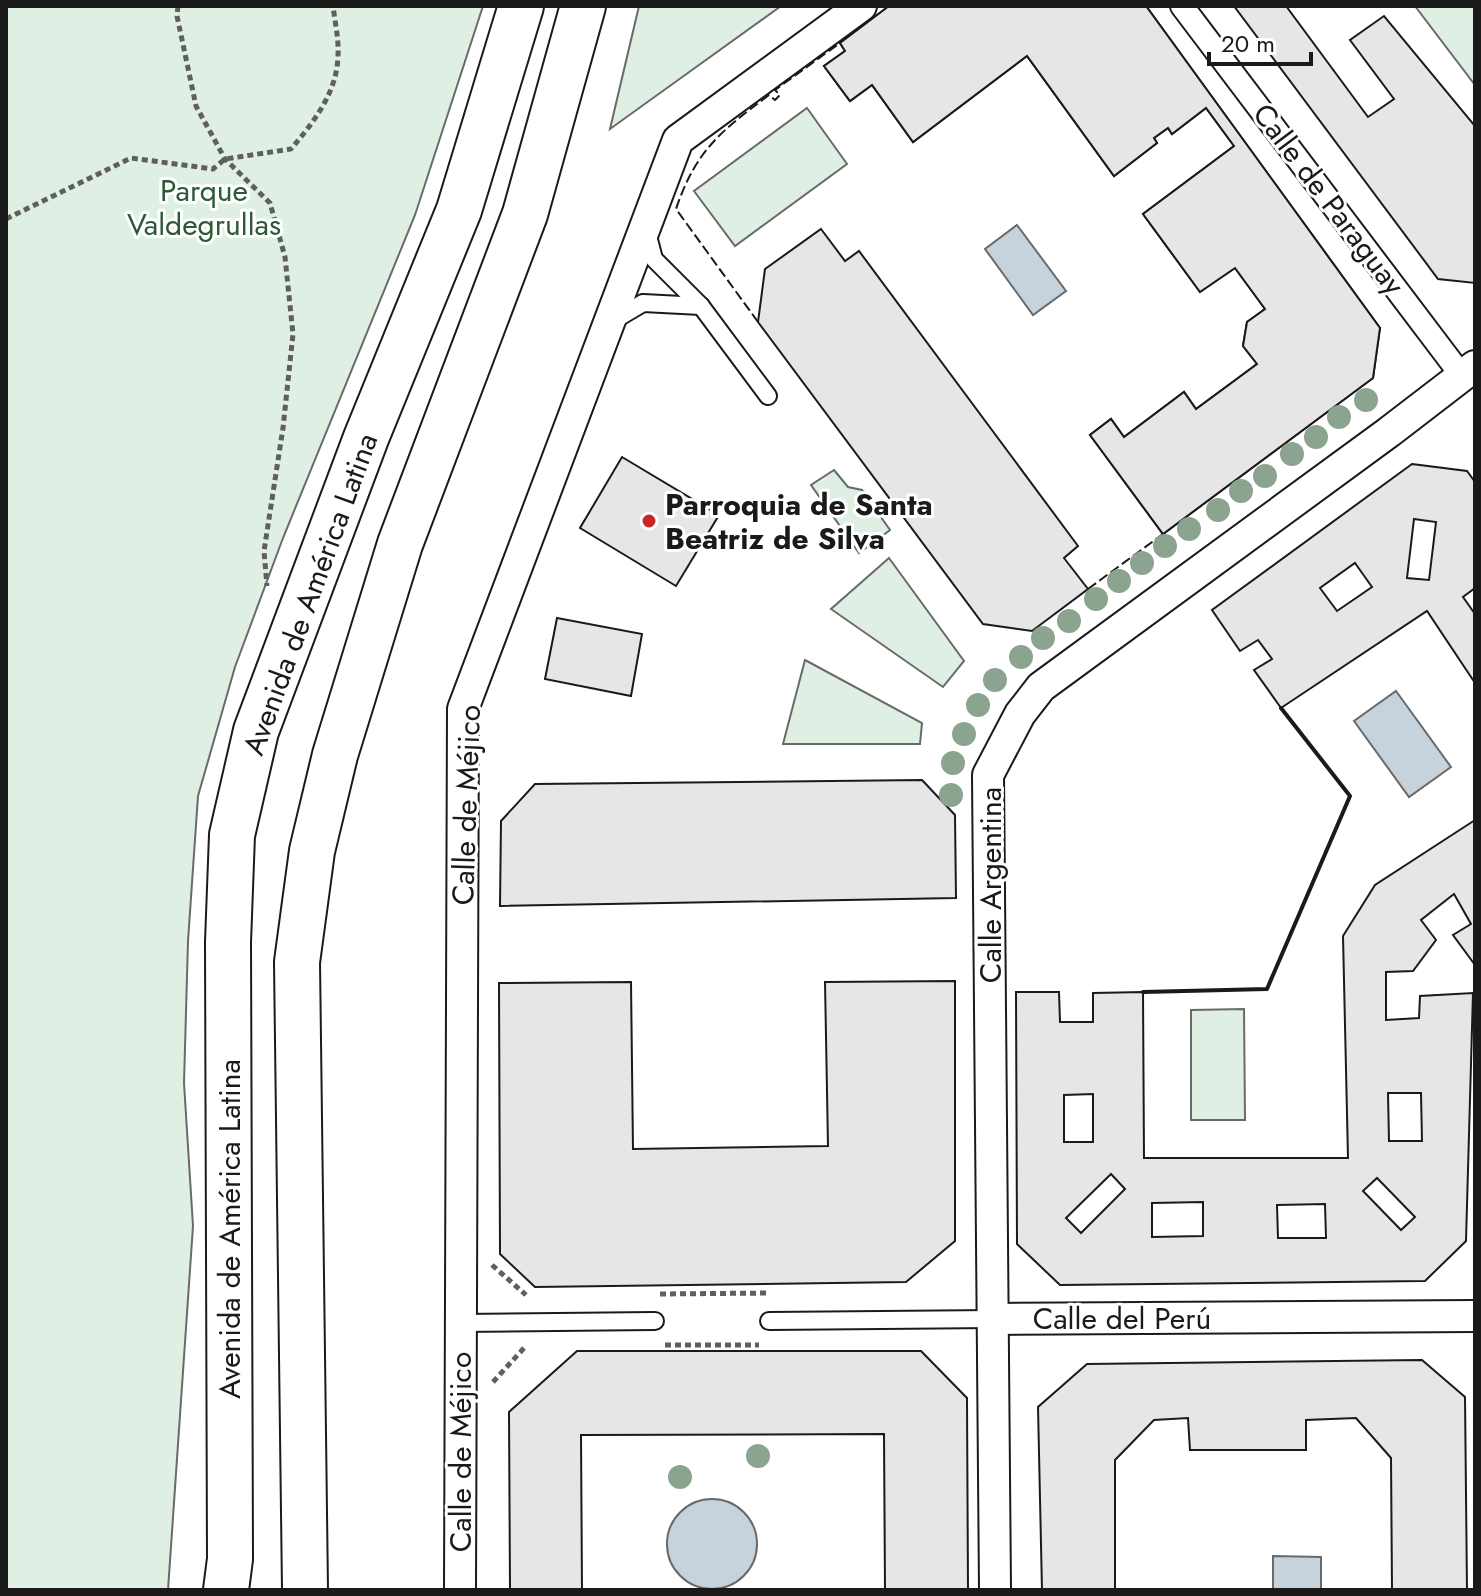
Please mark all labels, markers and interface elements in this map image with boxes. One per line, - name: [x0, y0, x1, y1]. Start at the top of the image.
- scale bar: [1209, 16, 1311, 66]
- text: 20 m: [1221, 26, 1275, 61]
- street label: Calle de Paraguay: [1243, 94, 1416, 304]
- park label: Parque Valdegrullas: [127, 169, 281, 246]
- street label: Avenida de América Latina: [232, 427, 388, 761]
- place label: Parroquia de Santa Beatriz de Silva: [665, 483, 933, 560]
- marker: Parroquia de Santa Beatriz de Silva: [640, 512, 658, 530]
- street label: Calle de Méjico: [441, 704, 491, 906]
- street label: Calle Argentina: [969, 787, 1012, 983]
- street label: Avenida de América Latina: [208, 1059, 251, 1399]
- street label: Calle del Perú: [1033, 1297, 1211, 1340]
- street label: Calle de Méjico: [439, 1352, 482, 1552]

